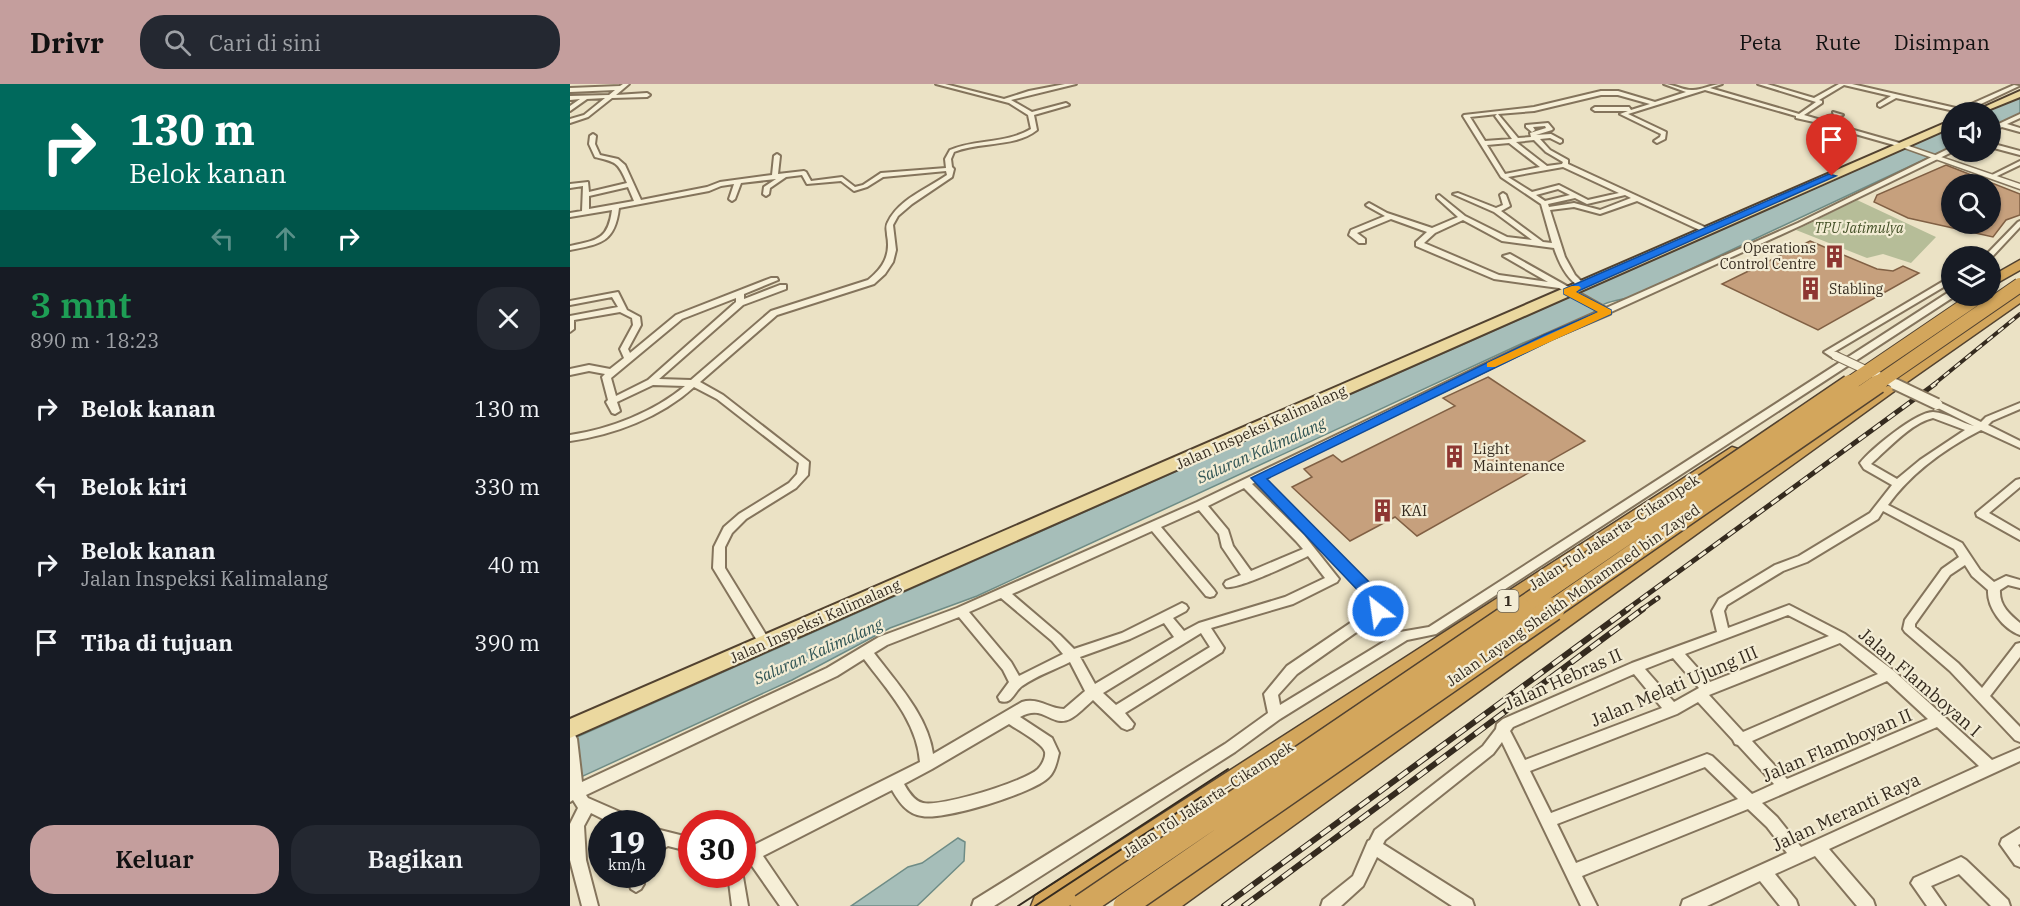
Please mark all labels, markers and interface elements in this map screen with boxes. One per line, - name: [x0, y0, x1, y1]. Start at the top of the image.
- search box: [140, 15, 560, 69]
- text: Drivr: [30, 24, 104, 61]
- icon: search: [161, 26, 194, 59]
- text: Cari di sini: [209, 28, 321, 57]
- text: Peta: [1739, 28, 1782, 56]
- text: Rute: [1815, 28, 1861, 56]
- text: Disimpan: [1894, 28, 1990, 56]
- text: 130 m: [129, 102, 255, 157]
- map controls: [1941, 102, 2001, 306]
- button: sound: [1941, 102, 2001, 162]
- icon: right: [30, 108, 108, 186]
- pin: [1806, 114, 1857, 176]
- icon: arrive: [1815, 123, 1848, 156]
- text: Belok kanan: [129, 155, 287, 190]
- button: search: [1941, 174, 2001, 234]
- park label: TPU Jatimulya: [1814, 219, 1904, 237]
- icon: left: [206, 222, 239, 255]
- icon: ahead: [269, 222, 302, 255]
- icon: right: [332, 222, 365, 255]
- place label: Operations Control Centre: [1720, 239, 1816, 273]
- building icon: Operations Control Centre: [1821, 243, 1847, 269]
- button: layers: [1941, 246, 2001, 306]
- building icon: Stabling: [1798, 276, 1824, 302]
- place label: Stabling: [1829, 280, 1884, 298]
- text: 3 mnt: [30, 281, 131, 328]
- button: close: [477, 287, 540, 350]
- text: 890 m · 18:23: [30, 327, 159, 354]
- street label: Jalan Inspeksi Kalimalang: [1173, 381, 1349, 473]
- icon: right: [30, 392, 63, 425]
- text: Belok kanan: [81, 394, 216, 423]
- text: 130 m: [474, 394, 540, 423]
- water label: Saluran Kalimalang: [1193, 412, 1329, 488]
- place label: Light Maintenance: [1473, 439, 1565, 475]
- building icon: Light Maintenance: [1442, 444, 1468, 470]
- icon: left: [30, 470, 63, 503]
- street label: Jalan Tol Jakarta–Cikampek: [1525, 470, 1703, 594]
- text: Belok kiri: [81, 472, 187, 501]
- text: 330 m: [474, 472, 540, 501]
- building icon: KAI: [1370, 497, 1396, 523]
- street label: Jalan Layang Sheikh Mohammed bin Zayed: [1442, 500, 1704, 690]
- place label: KAI: [1401, 501, 1427, 520]
- text: Belok kanan: [81, 536, 216, 565]
- icon: right: [30, 548, 63, 581]
- text: 40 m: [488, 550, 540, 579]
- text: Jalan Inspeksi Kalimalang: [81, 565, 328, 592]
- street label: Jalan Inspeksi Kalimalang: [727, 575, 903, 667]
- position arrow: [1346, 579, 1410, 643]
- road number: 1: [1498, 590, 1518, 612]
- water label: Saluran Kalimalang: [750, 613, 886, 689]
- street label: Jalan Flamboyan I: [1854, 623, 1986, 741]
- icon: arrive: [30, 626, 63, 659]
- text: Tiba di tujuan: [81, 628, 233, 657]
- text: 390 m: [474, 628, 540, 657]
- street label: Jalan Melati Ujung III: [1587, 640, 1761, 732]
- street label: Jalan Hebras II: [1500, 643, 1626, 715]
- street label: Jalan Flamboyan II: [1758, 703, 1916, 787]
- street label: Jalan Tol Jakarta–Cikampek: [1119, 737, 1297, 861]
- street label: Jalan Meranti Raya: [1768, 768, 1924, 856]
- speed limit sign: 30: [678, 810, 756, 888]
- text: 19: [609, 822, 645, 861]
- button: Keluar: [30, 825, 279, 894]
- button: Bagikan: [291, 825, 540, 894]
- text: km/h: [608, 855, 646, 874]

